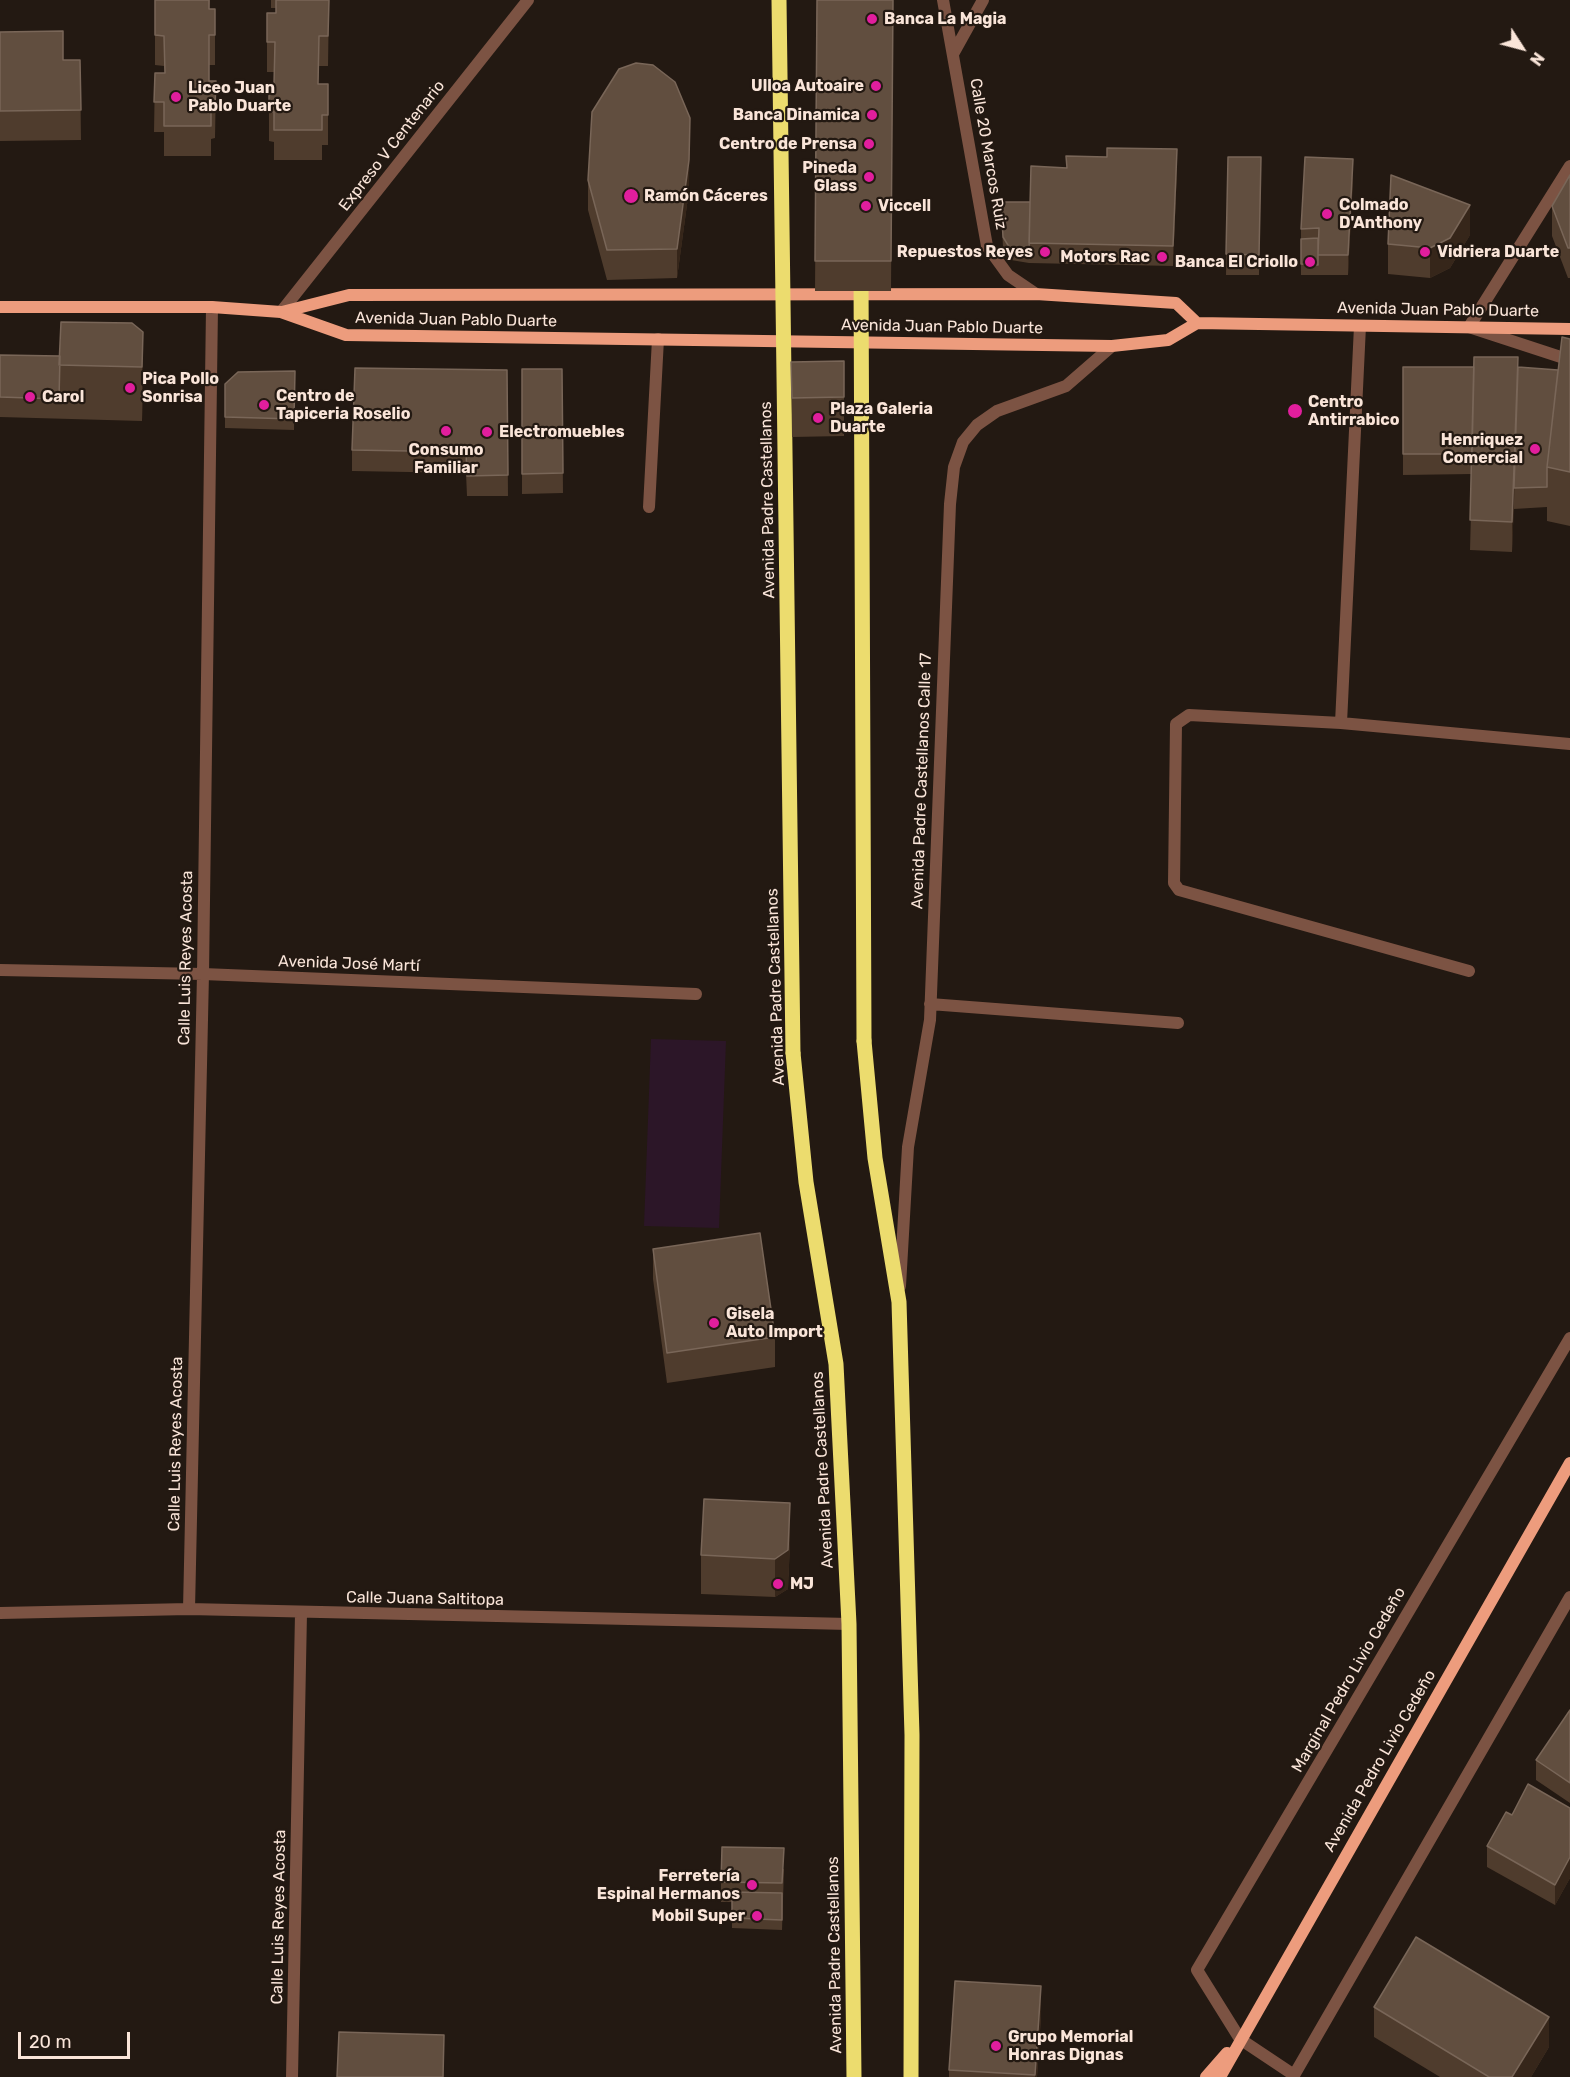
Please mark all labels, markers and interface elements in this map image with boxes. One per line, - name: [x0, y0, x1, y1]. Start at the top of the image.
- place label: Banca La Magia: [884, 9, 1007, 29]
- marker: Banca La Magia: [865, 12, 879, 26]
- north arrow: [1492, 18, 1552, 78]
- text: N: [1526, 49, 1548, 69]
- place label: Ulloa Autoaire: [751, 76, 864, 96]
- street label: Expreso V Centenario: [335, 77, 449, 215]
- street label: Calle 20 Marcos Ruiz: [965, 77, 1011, 231]
- place label: Liceo Juan Pablo Duarte: [188, 78, 291, 116]
- marker: Ulloa Autoaire: [869, 79, 883, 93]
- marker: Liceo Juan Pablo Duarte: [169, 90, 183, 104]
- place label: Banca Dinamica: [733, 105, 860, 125]
- marker: Banca Dinamica: [865, 108, 879, 122]
- place label: Centro de Prensa: [719, 134, 857, 154]
- marker: Centro de Prensa: [862, 137, 876, 151]
- place label: Pineda Glass: [802, 158, 857, 196]
- marker: Pineda Glass: [862, 170, 876, 184]
- place label: Ramón Cáceres: [644, 186, 768, 206]
- marker: Ramón Cáceres: [622, 187, 640, 205]
- place label: Colmado D'Anthony: [1339, 195, 1422, 233]
- place label: Viccell: [878, 196, 931, 216]
- marker: Viccell: [859, 199, 873, 213]
- marker: Colmado D'Anthony: [1320, 207, 1334, 221]
- place label: Repuestos Reyes: [897, 242, 1033, 262]
- place label: Vidriera Duarte: [1437, 242, 1559, 262]
- marker: Repuestos Reyes: [1038, 245, 1052, 259]
- marker: Vidriera Duarte: [1418, 245, 1432, 259]
- place label: Motors Rac: [1060, 247, 1150, 267]
- marker: Motors Rac: [1155, 250, 1169, 264]
- place label: Banca El Criollo: [1175, 252, 1298, 272]
- marker: Banca El Criollo: [1303, 255, 1317, 269]
- street label: Avenida Juan Pablo Duarte: [1337, 299, 1539, 321]
- street label: Avenida Juan Pablo Duarte: [355, 309, 557, 331]
- street label: Avenida Juan Pablo Duarte: [841, 316, 1043, 338]
- place label: Pica Pollo Sonrisa: [142, 369, 219, 407]
- marker: Pica Pollo Sonrisa: [123, 381, 137, 395]
- place label: Centro de Tapiceria Roselio: [276, 386, 410, 424]
- place label: Carol: [42, 387, 84, 407]
- marker: Carol: [23, 390, 37, 404]
- place label: Centro Antirrabico: [1308, 392, 1399, 430]
- marker: Centro de Tapiceria Roselio: [257, 398, 271, 412]
- place label: Plaza Galeria Duarte: [830, 399, 933, 437]
- street label: Avenida Padre Castellanos: [757, 401, 779, 599]
- marker: Centro Antirrabico: [1286, 402, 1304, 420]
- marker: Plaza Galeria Duarte: [811, 411, 825, 425]
- place label: Electromuebles: [499, 422, 625, 442]
- marker: Consumo Familiar: [439, 424, 453, 438]
- marker: Electromuebles: [480, 425, 494, 439]
- place label: Henriquez Comercial: [1441, 430, 1523, 468]
- place label: Consumo Familiar: [409, 440, 483, 478]
- marker: Henriquez Comercial: [1528, 442, 1542, 456]
- street label: Avenida Padre Castellanos Calle 17: [908, 653, 936, 909]
- street label: Calle Luis Reyes Acosta: [175, 870, 197, 1046]
- street label: Avenida Padre Castellanos: [763, 888, 789, 1086]
- street label: Avenida José Martí: [278, 952, 420, 976]
- place label: Gisela Auto Import: [726, 1304, 823, 1342]
- marker: Gisela Auto Import: [707, 1316, 721, 1330]
- street label: Calle Luis Reyes Acosta: [165, 1356, 187, 1532]
- street label: Avenida Padre Castellanos: [808, 1371, 838, 1569]
- place label: MJ: [790, 1574, 814, 1594]
- marker: MJ: [771, 1577, 785, 1591]
- street label: Marginal Pedro Livio Cedeño: [1288, 1584, 1410, 1776]
- street label: Calle Juana Saltitopa: [346, 1588, 504, 1610]
- street label: Avenida Pedro Livio Cedeño: [1320, 1667, 1440, 1855]
- street label: Calle Luis Reyes Acosta: [268, 1829, 290, 2005]
- street label: Avenida Padre Castellanos: [824, 1856, 846, 2054]
- place label: Ferretería Espinal Hermanos: [597, 1866, 740, 1904]
- marker: Ferretería Espinal Hermanos: [745, 1878, 759, 1892]
- place label: Mobil Super: [652, 1906, 745, 1926]
- marker: Mobil Super: [750, 1909, 764, 1923]
- scale bar: [21, 2020, 134, 2058]
- place label: Grupo Memorial Honras Dignas: [1008, 2027, 1133, 2065]
- text: 20 m: [29, 2031, 71, 2053]
- marker: Grupo Memorial Honras Dignas: [989, 2039, 1003, 2053]

